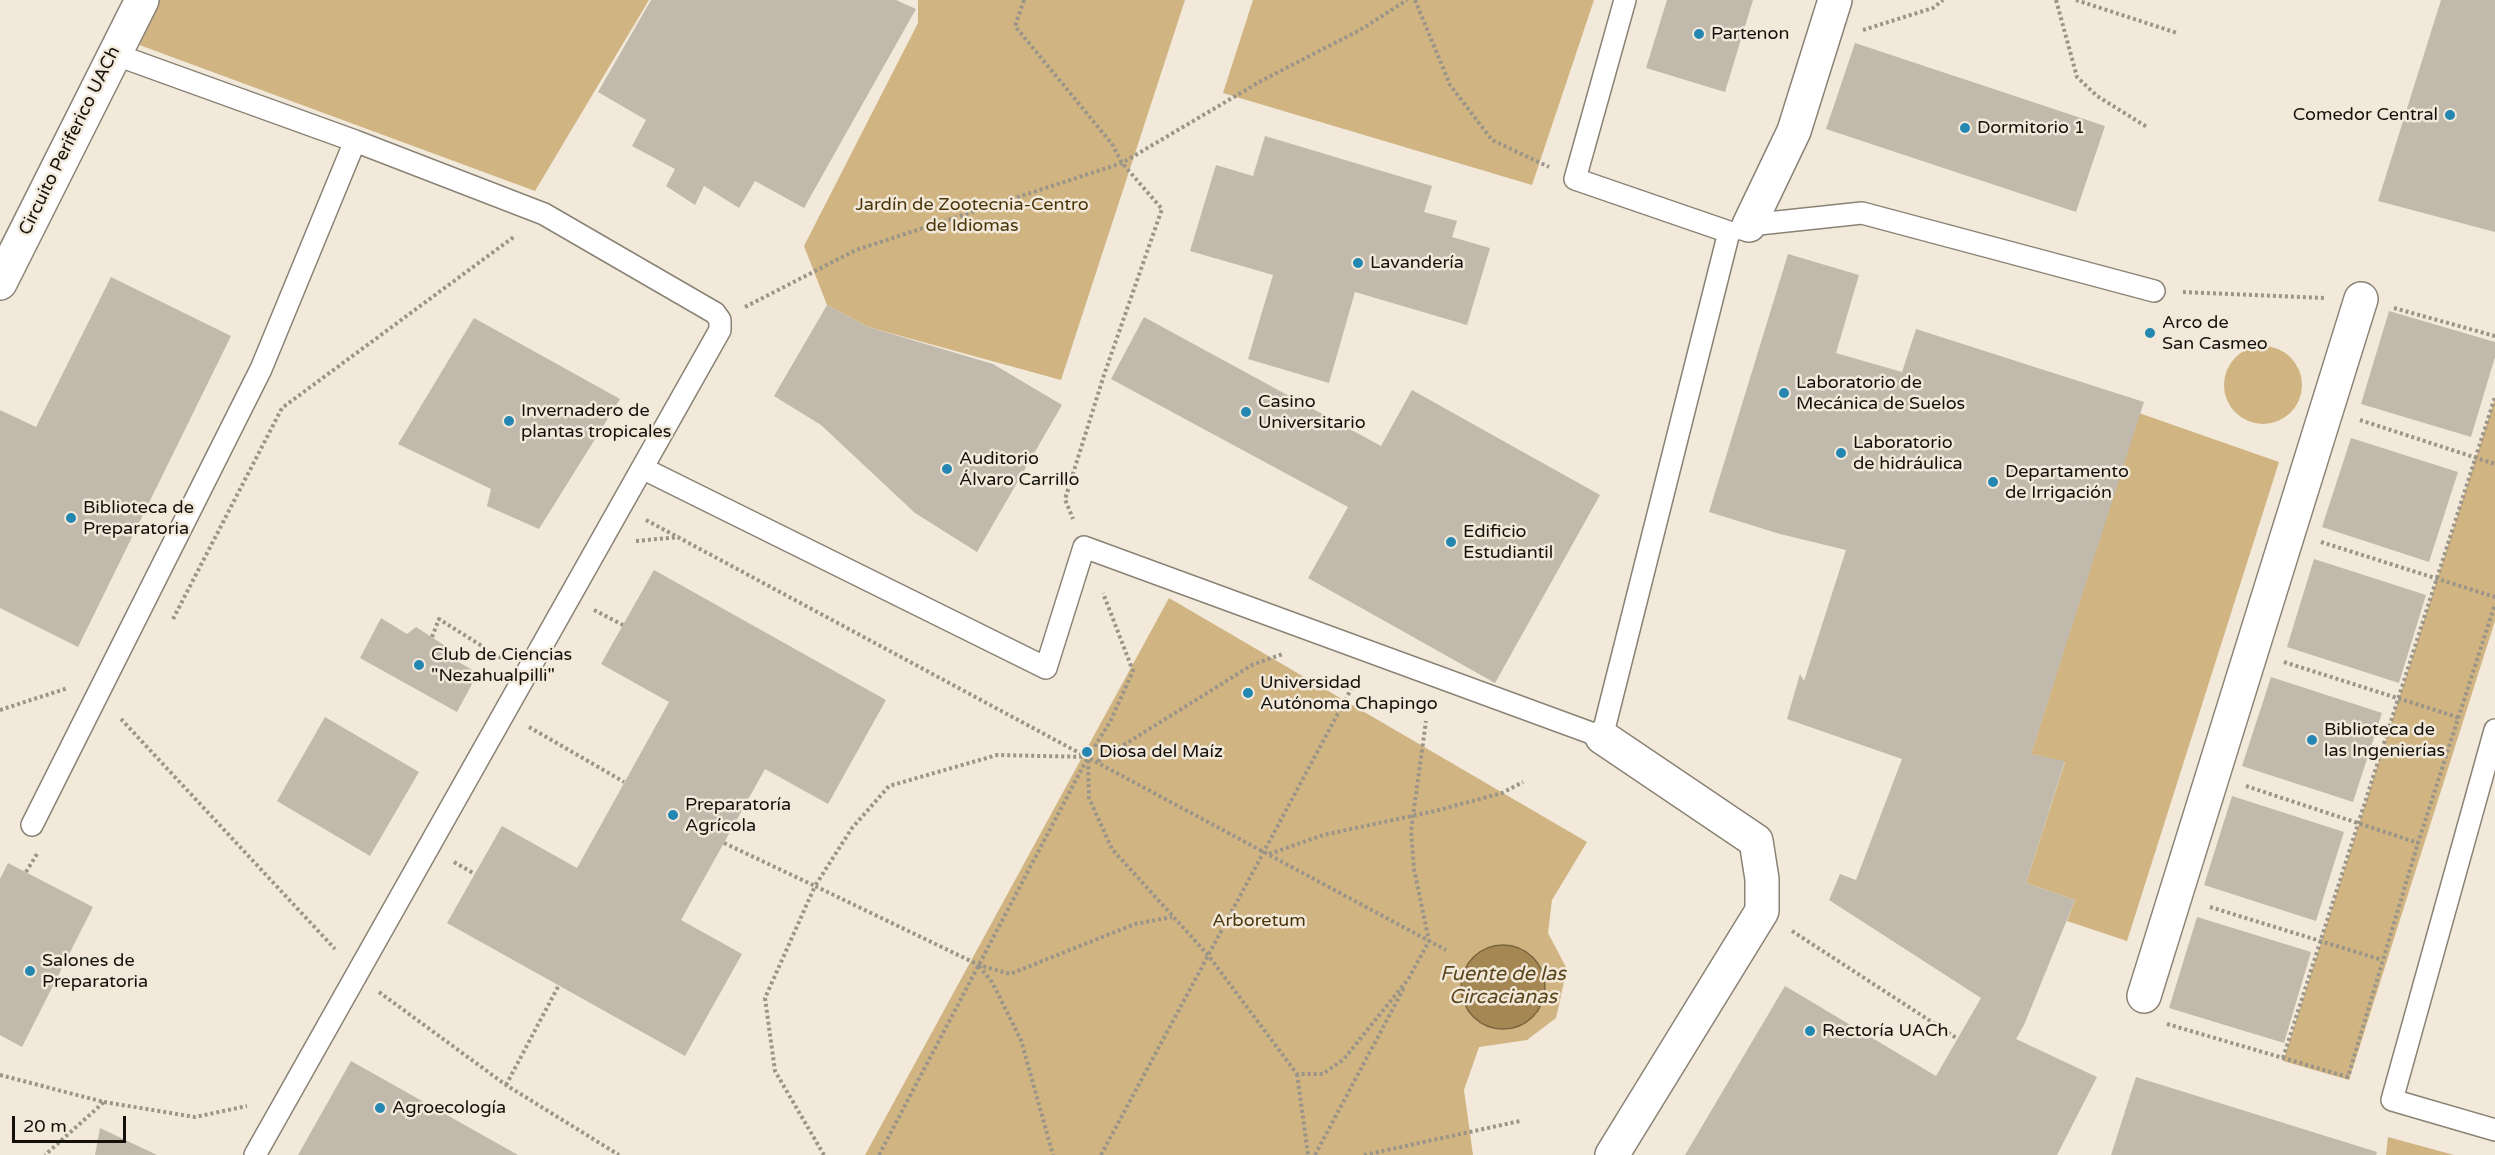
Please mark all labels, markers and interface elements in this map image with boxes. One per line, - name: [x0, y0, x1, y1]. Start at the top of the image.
- place label: Partenon: [1711, 23, 1789, 45]
- marker: Partenon: [1692, 27, 1706, 41]
- street label: Circuito Periferico UACh: [15, 43, 125, 239]
- place label: Comedor Central: [2293, 104, 2438, 126]
- marker: Comedor Central: [2443, 108, 2457, 122]
- place label: Dormitorio 1: [1977, 117, 2085, 139]
- marker: Dormitorio 1: [1958, 121, 1972, 135]
- park label: Jardín de Zootecnia-Centro de Idiomas: [855, 194, 1089, 236]
- place label: Lavandería: [1370, 252, 1464, 274]
- marker: Lavandería: [1351, 256, 1365, 270]
- place label: Arco de San Casmeo: [2162, 312, 2268, 354]
- marker: Arco de San Casmeo: [2143, 326, 2157, 340]
- place label: Laboratorio de Mecánica de Suelos: [1796, 372, 1965, 415]
- marker: Laboratorio de Mecánica de Suelos: [1777, 386, 1791, 400]
- place label: Casino Universitario: [1258, 391, 1366, 434]
- place label: Invernadero de plantas tropicales: [521, 400, 671, 442]
- marker: Casino Universitario: [1239, 405, 1253, 419]
- marker: Invernadero de plantas tropicales: [502, 414, 516, 428]
- place label: Laboratorio de hidráulica: [1853, 432, 1963, 474]
- marker: Laboratorio de hidráulica: [1834, 446, 1848, 460]
- place label: Auditorio Álvaro Carrillo: [959, 448, 1079, 490]
- place label: Departamento de Irrigación: [2005, 461, 2129, 504]
- marker: Auditorio Álvaro Carrillo: [940, 462, 954, 476]
- marker: Departamento de Irrigación: [1986, 475, 2000, 489]
- place label: Biblioteca de Preparatoria: [83, 497, 194, 540]
- marker: Biblioteca de Preparatoria: [64, 511, 78, 525]
- place label: Edificio Estudiantil: [1463, 521, 1553, 564]
- marker: Edificio Estudiantil: [1444, 535, 1458, 549]
- place label: Club de Ciencias "Nezahualpilli": [431, 644, 572, 686]
- marker: Club de Ciencias "Nezahualpilli": [412, 658, 426, 672]
- place label: Universidad Autónoma Chapingo: [1260, 672, 1438, 714]
- marker: Universidad Autónoma Chapingo: [1241, 686, 1255, 700]
- place label: Biblioteca de las Ingenierías: [2324, 719, 2445, 762]
- marker: Biblioteca de las Ingenierías: [2305, 733, 2319, 747]
- place label: Diosa del Maíz: [1099, 741, 1223, 763]
- marker: Diosa del Maíz: [1080, 745, 1094, 759]
- place label: Preparatoría Agrícola: [685, 794, 791, 836]
- marker: Preparatoría Agrícola: [666, 808, 680, 822]
- park label: Arboretum: [1212, 910, 1306, 932]
- place label: Salones de Preparatoria: [42, 950, 148, 992]
- water label: Fuente de las Circacianas: [1440, 963, 1566, 1010]
- marker: Salones de Preparatoria: [23, 964, 37, 978]
- place label: Rectoría UACh: [1822, 1020, 1948, 1042]
- marker: Rectoría UACh: [1803, 1024, 1817, 1038]
- place label: Agroecología: [392, 1097, 506, 1119]
- marker: Agroecología: [373, 1101, 387, 1115]
- scale bar: [15, 1104, 129, 1142]
- text: 20 m: [23, 1115, 67, 1137]

